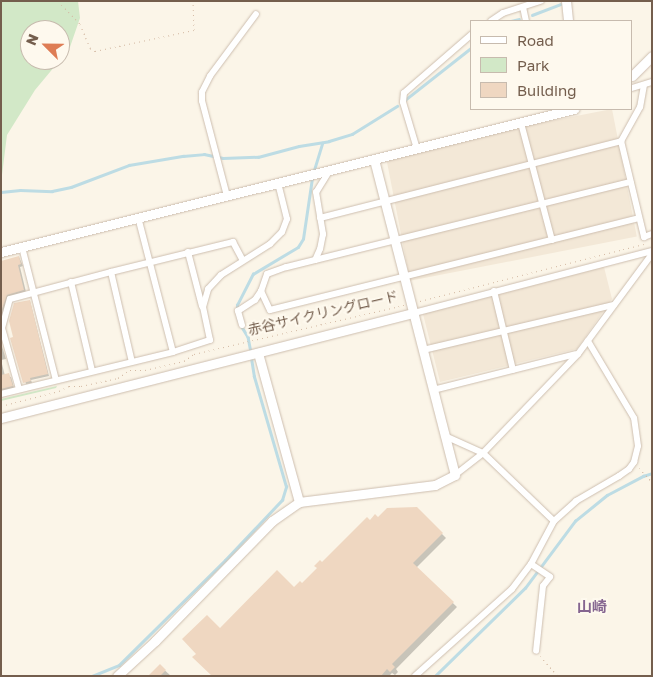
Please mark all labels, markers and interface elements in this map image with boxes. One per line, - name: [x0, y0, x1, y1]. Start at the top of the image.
- north arrow: [20, 20, 70, 70]
- legend: [470, 20, 633, 110]
- text: N: [22, 31, 42, 48]
- text: Road: [517, 31, 554, 49]
- text: Park: [517, 56, 549, 74]
- text: Building: [517, 81, 577, 99]
- street label: 赤谷サイクリングロード: [246, 287, 400, 339]
- district label: 山崎: [577, 598, 607, 616]

